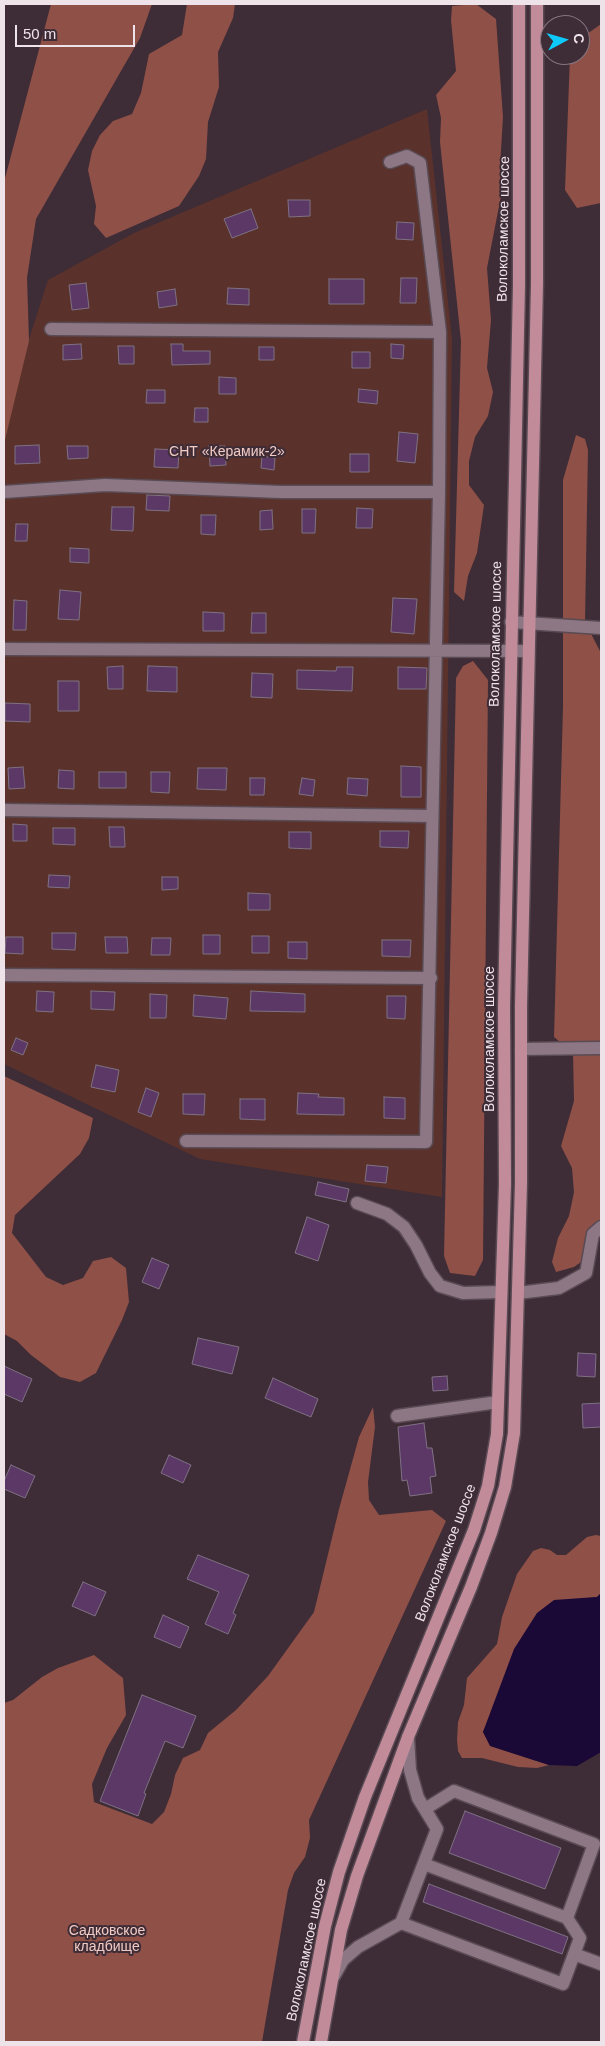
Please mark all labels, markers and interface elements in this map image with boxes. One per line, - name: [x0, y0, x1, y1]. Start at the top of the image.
- scale bar: [18, 15, 138, 47]
- north arrow: [540, 15, 590, 65]
- text: 50 m: [23, 25, 56, 42]
- text: С: [570, 33, 587, 44]
- street label: Волоколамское шоссе: [494, 156, 514, 302]
- park label: СНТ «Керамик-2»: [169, 444, 285, 460]
- street label: Волоколамское шоссе: [486, 561, 506, 707]
- street label: Волоколамское шоссе: [482, 966, 498, 1112]
- street label: Волоколамское шоссе: [412, 1482, 480, 1624]
- street label: Волоколамское шоссе: [284, 1877, 330, 2023]
- park label: Садковское кладбище: [69, 1923, 145, 1955]

